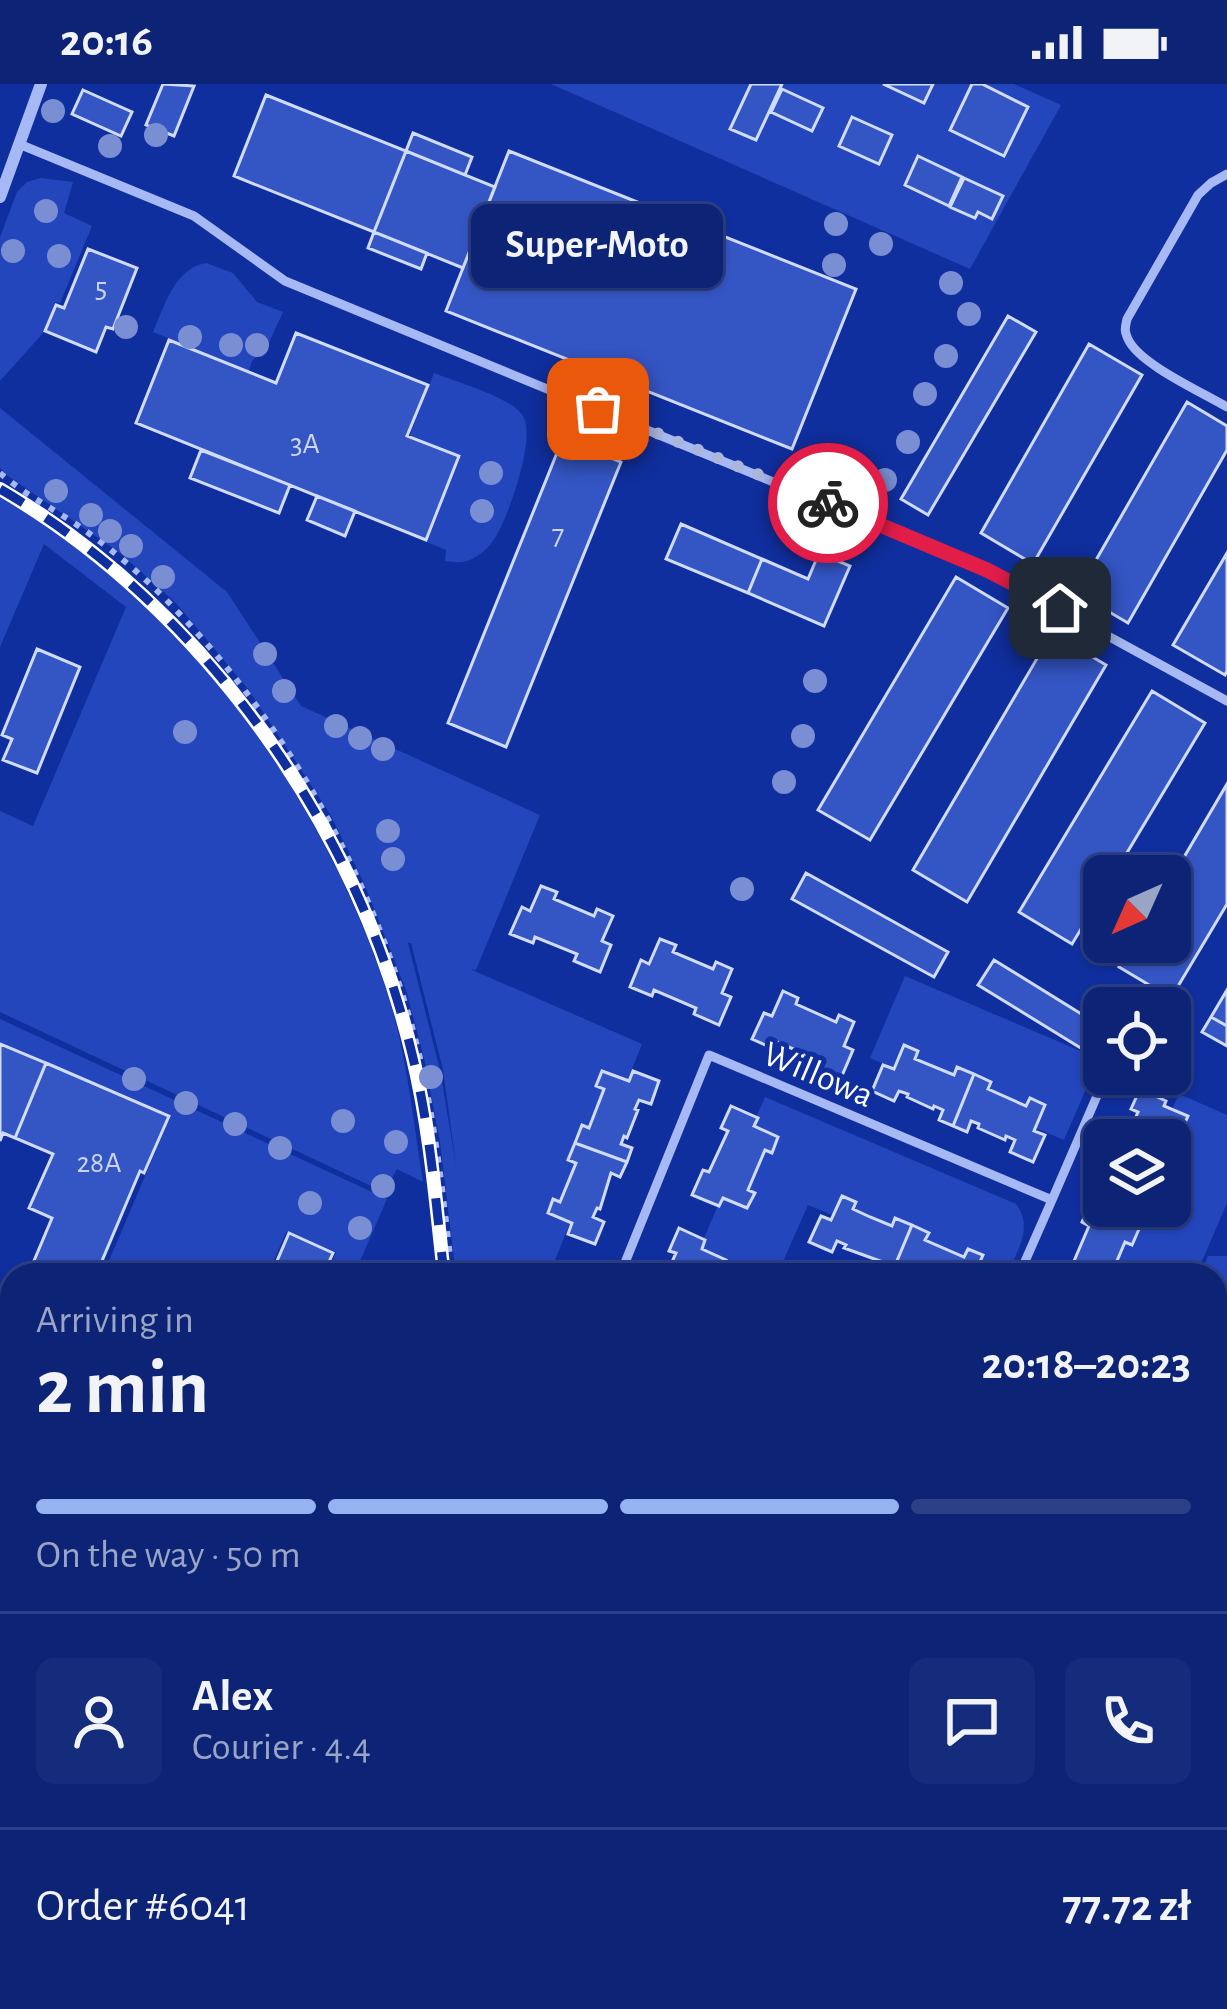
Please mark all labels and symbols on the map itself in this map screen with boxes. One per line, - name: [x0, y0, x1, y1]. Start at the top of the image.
- callout: Super-Moto: [472, 205, 724, 289]
- house number: 5: [95, 273, 107, 303]
- pin: [547, 358, 649, 460]
- house number: 3A: [290, 429, 320, 459]
- courier: [768, 443, 888, 563]
- house number: 7: [552, 520, 564, 550]
- pin: [1009, 557, 1111, 659]
- north arrow: [1083, 855, 1191, 963]
- street label: Willowa: [758, 1036, 879, 1114]
- house number: 28A: [76, 1148, 122, 1178]

